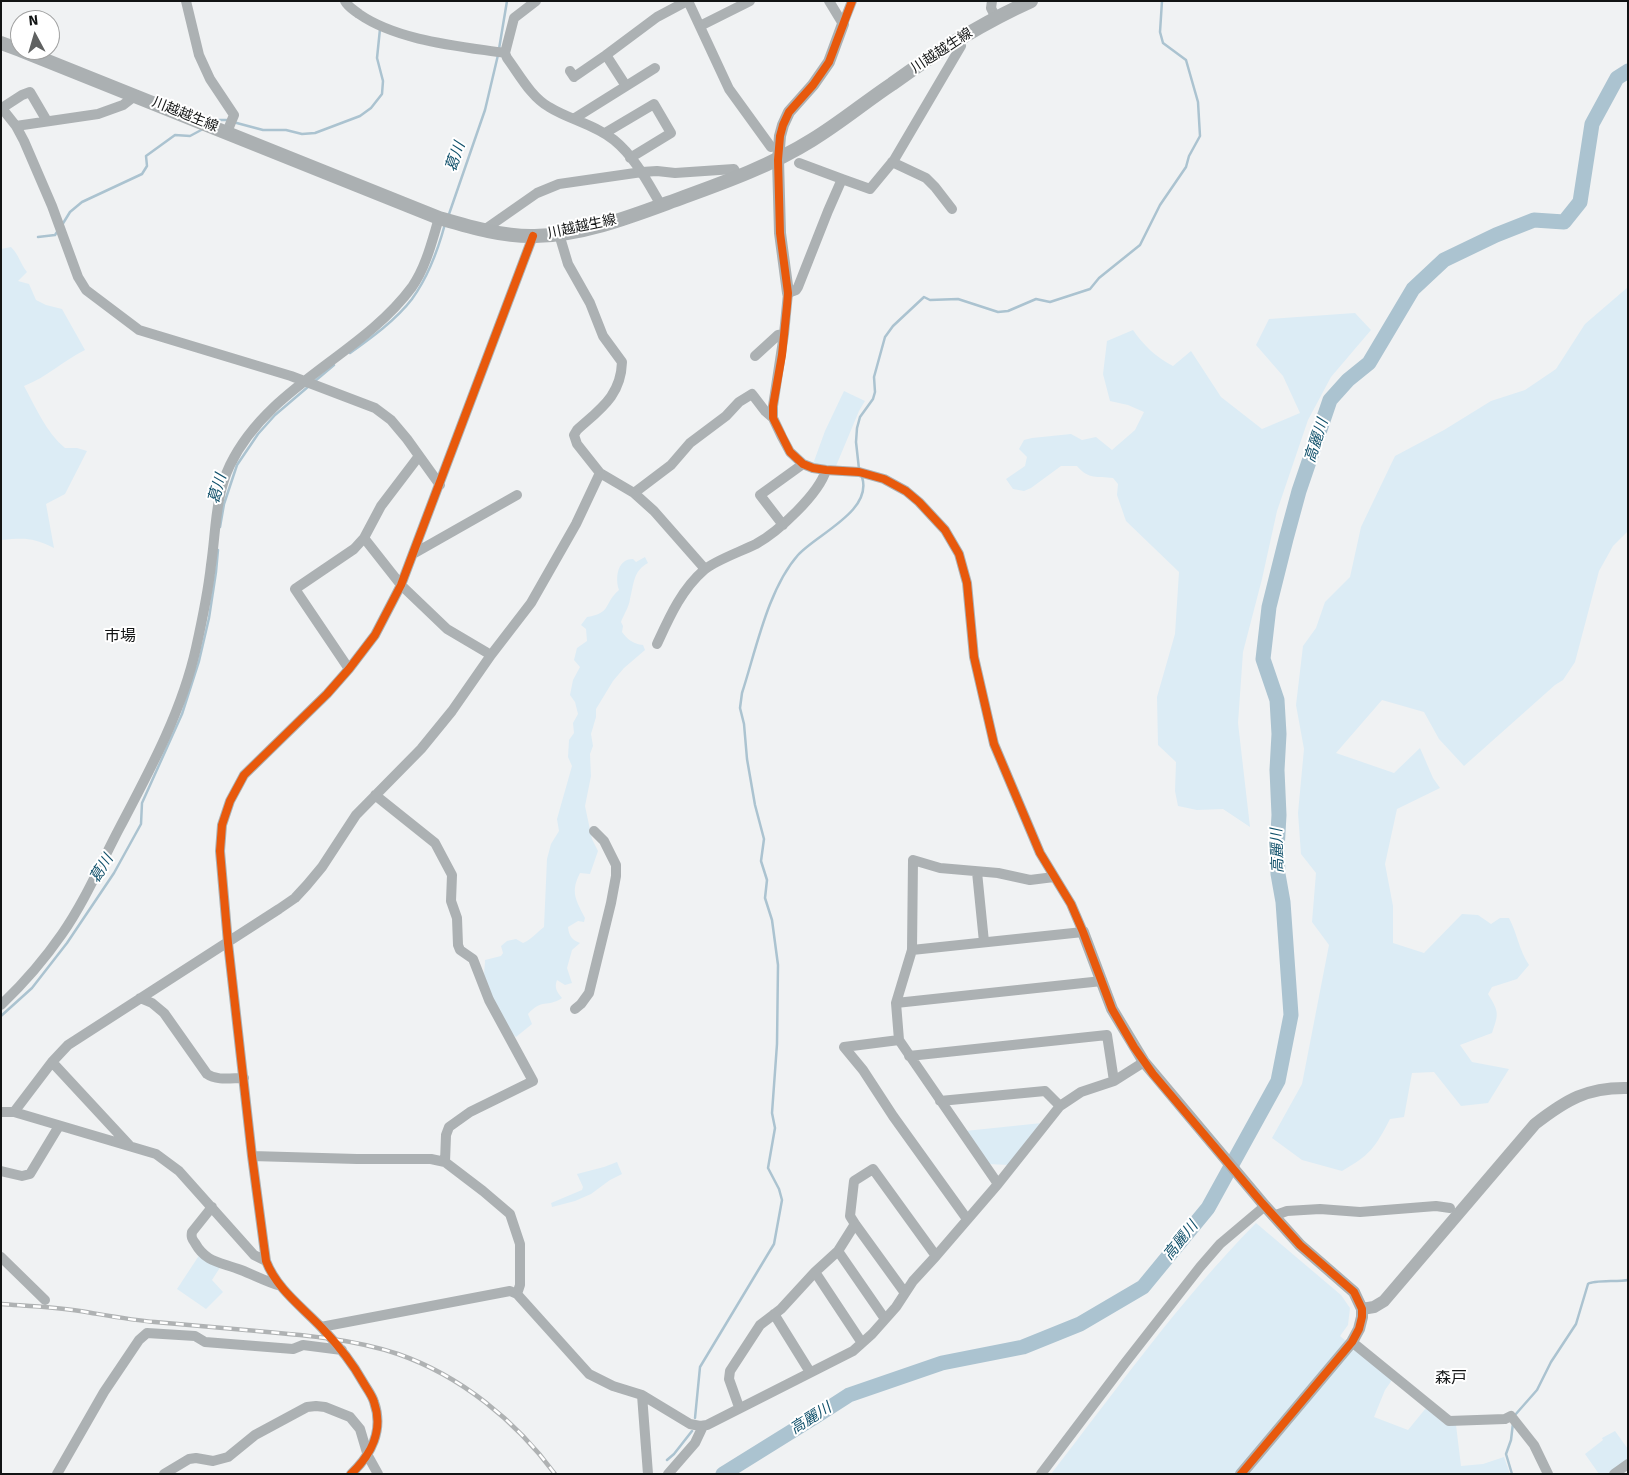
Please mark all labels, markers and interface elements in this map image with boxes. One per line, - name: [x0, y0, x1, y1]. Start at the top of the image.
- north arrow: [10, 10, 60, 60]
- text: N: [28, 12, 39, 30]
- street label: 川越越生線: [908, 25, 976, 77]
- street label: 川越越生線: [149, 94, 221, 136]
- water label: 葛川: [443, 140, 469, 174]
- street label: 川越越生線: [546, 212, 618, 242]
- water label: 高麗川: [1301, 417, 1333, 465]
- water label: 葛川: [205, 472, 231, 506]
- district label: 市場: [104, 627, 136, 647]
- water label: 高麗川: [1268, 828, 1288, 874]
- water label: 葛川: [86, 852, 118, 886]
- water label: 高麗川: [1160, 1218, 1202, 1264]
- district label: 森戸: [1435, 1369, 1467, 1389]
- water label: 高麗川: [787, 1399, 835, 1439]

